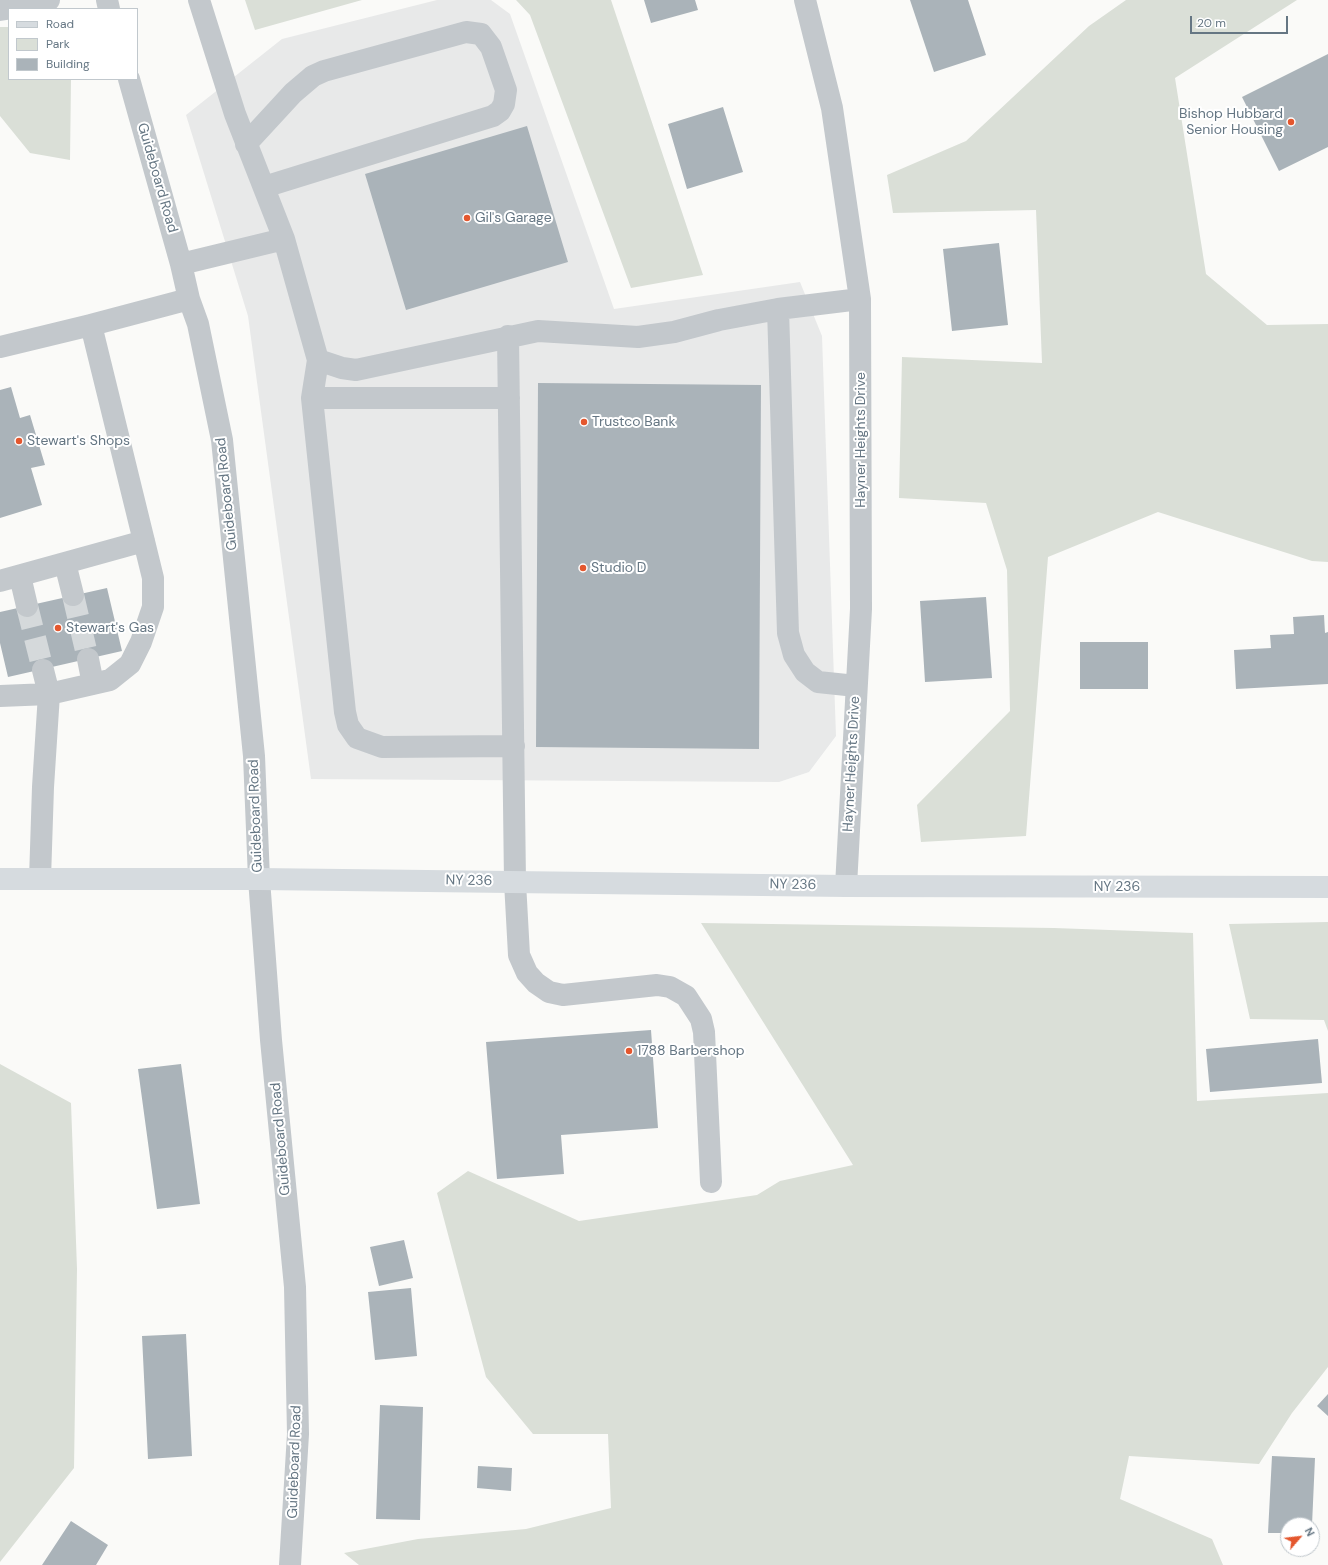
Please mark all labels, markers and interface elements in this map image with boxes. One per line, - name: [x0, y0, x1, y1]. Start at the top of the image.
- legend: [8, 8, 138, 80]
- scale bar: [1192, 8, 1290, 34]
- text: 20 m: [1197, 15, 1226, 31]
- text: Road: [46, 16, 74, 32]
- text: Park: [46, 36, 70, 52]
- text: Building: [46, 56, 90, 72]
- place label: Bishop Hubbard Senior Housing: [1179, 106, 1283, 138]
- marker: Bishop Hubbard Senior Housing: [1286, 117, 1296, 127]
- street label: Guideboard Road: [133, 121, 181, 235]
- place label: Gil's Garage: [475, 210, 552, 226]
- marker: Gil's Garage: [462, 213, 472, 223]
- street label: Hayner Heights Drive: [853, 372, 869, 508]
- place label: Trustco Bank: [592, 414, 675, 430]
- marker: Trustco Bank: [579, 417, 589, 427]
- place label: Stewart's Shops: [27, 433, 130, 449]
- marker: Stewart's Shops: [14, 436, 24, 446]
- street label: Guideboard Road: [213, 437, 241, 551]
- place label: Studio D: [591, 560, 646, 576]
- marker: Studio D: [578, 563, 588, 573]
- place label: Stewart's Gas: [66, 620, 154, 636]
- marker: Stewart's Gas: [53, 623, 63, 633]
- street label: Hayner Heights Drive: [840, 696, 864, 832]
- street label: Guideboard Road: [246, 759, 266, 873]
- street label: NY 236: [446, 872, 492, 890]
- street label: NY 236: [770, 876, 816, 894]
- street label: NY 236: [1094, 879, 1140, 895]
- place label: 1788 Barbershop: [637, 1043, 745, 1059]
- marker: 1788 Barbershop: [624, 1046, 634, 1056]
- street label: Guideboard Road: [268, 1082, 294, 1196]
- street label: Guideboard Road: [285, 1405, 305, 1519]
- north arrow: [1280, 1517, 1320, 1557]
- text: N: [1302, 1525, 1318, 1539]

